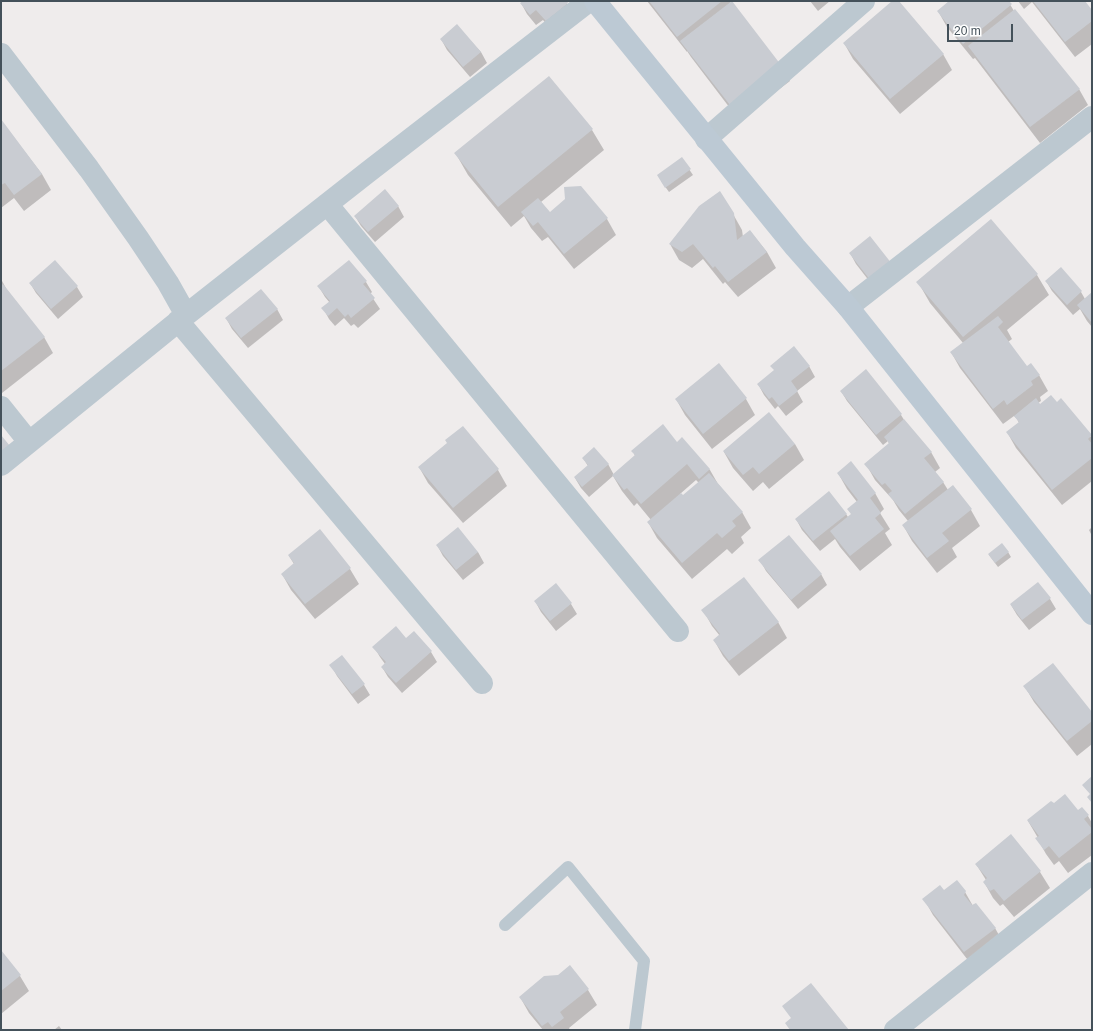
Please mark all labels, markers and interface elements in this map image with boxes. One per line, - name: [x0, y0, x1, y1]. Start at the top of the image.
- scale bar: [949, 16, 1015, 42]
- text: 20 m: [954, 24, 981, 38]

